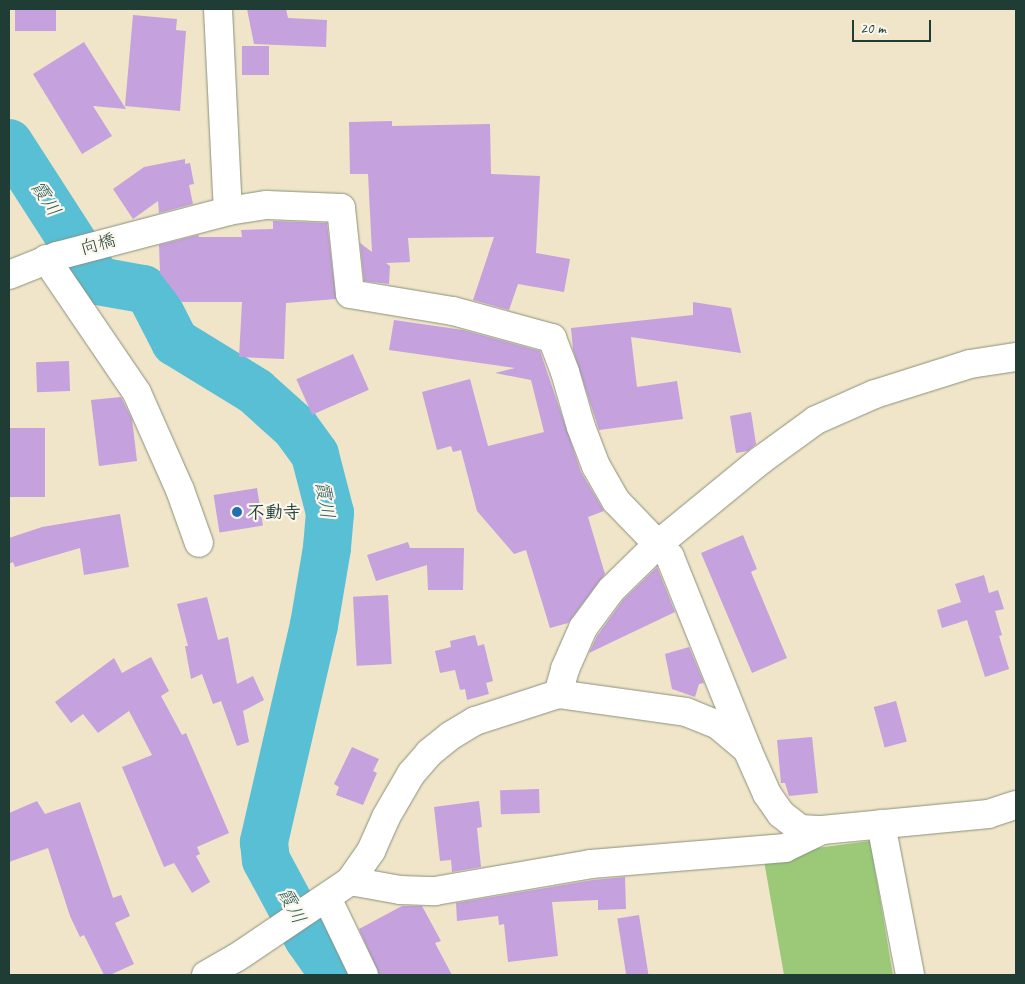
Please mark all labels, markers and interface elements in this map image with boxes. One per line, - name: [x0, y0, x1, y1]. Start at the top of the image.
- scale bar: [855, 10, 934, 42]
- text: 20 m: [860, 19, 886, 38]
- water label: 霞川: [25, 177, 65, 221]
- street label: 向橋: [78, 229, 118, 259]
- water label: 霞川: [310, 479, 338, 521]
- place label: 不動寺: [247, 501, 301, 523]
- marker: 不動寺: [231, 506, 243, 518]
- water label: 霞川: [272, 884, 310, 928]

